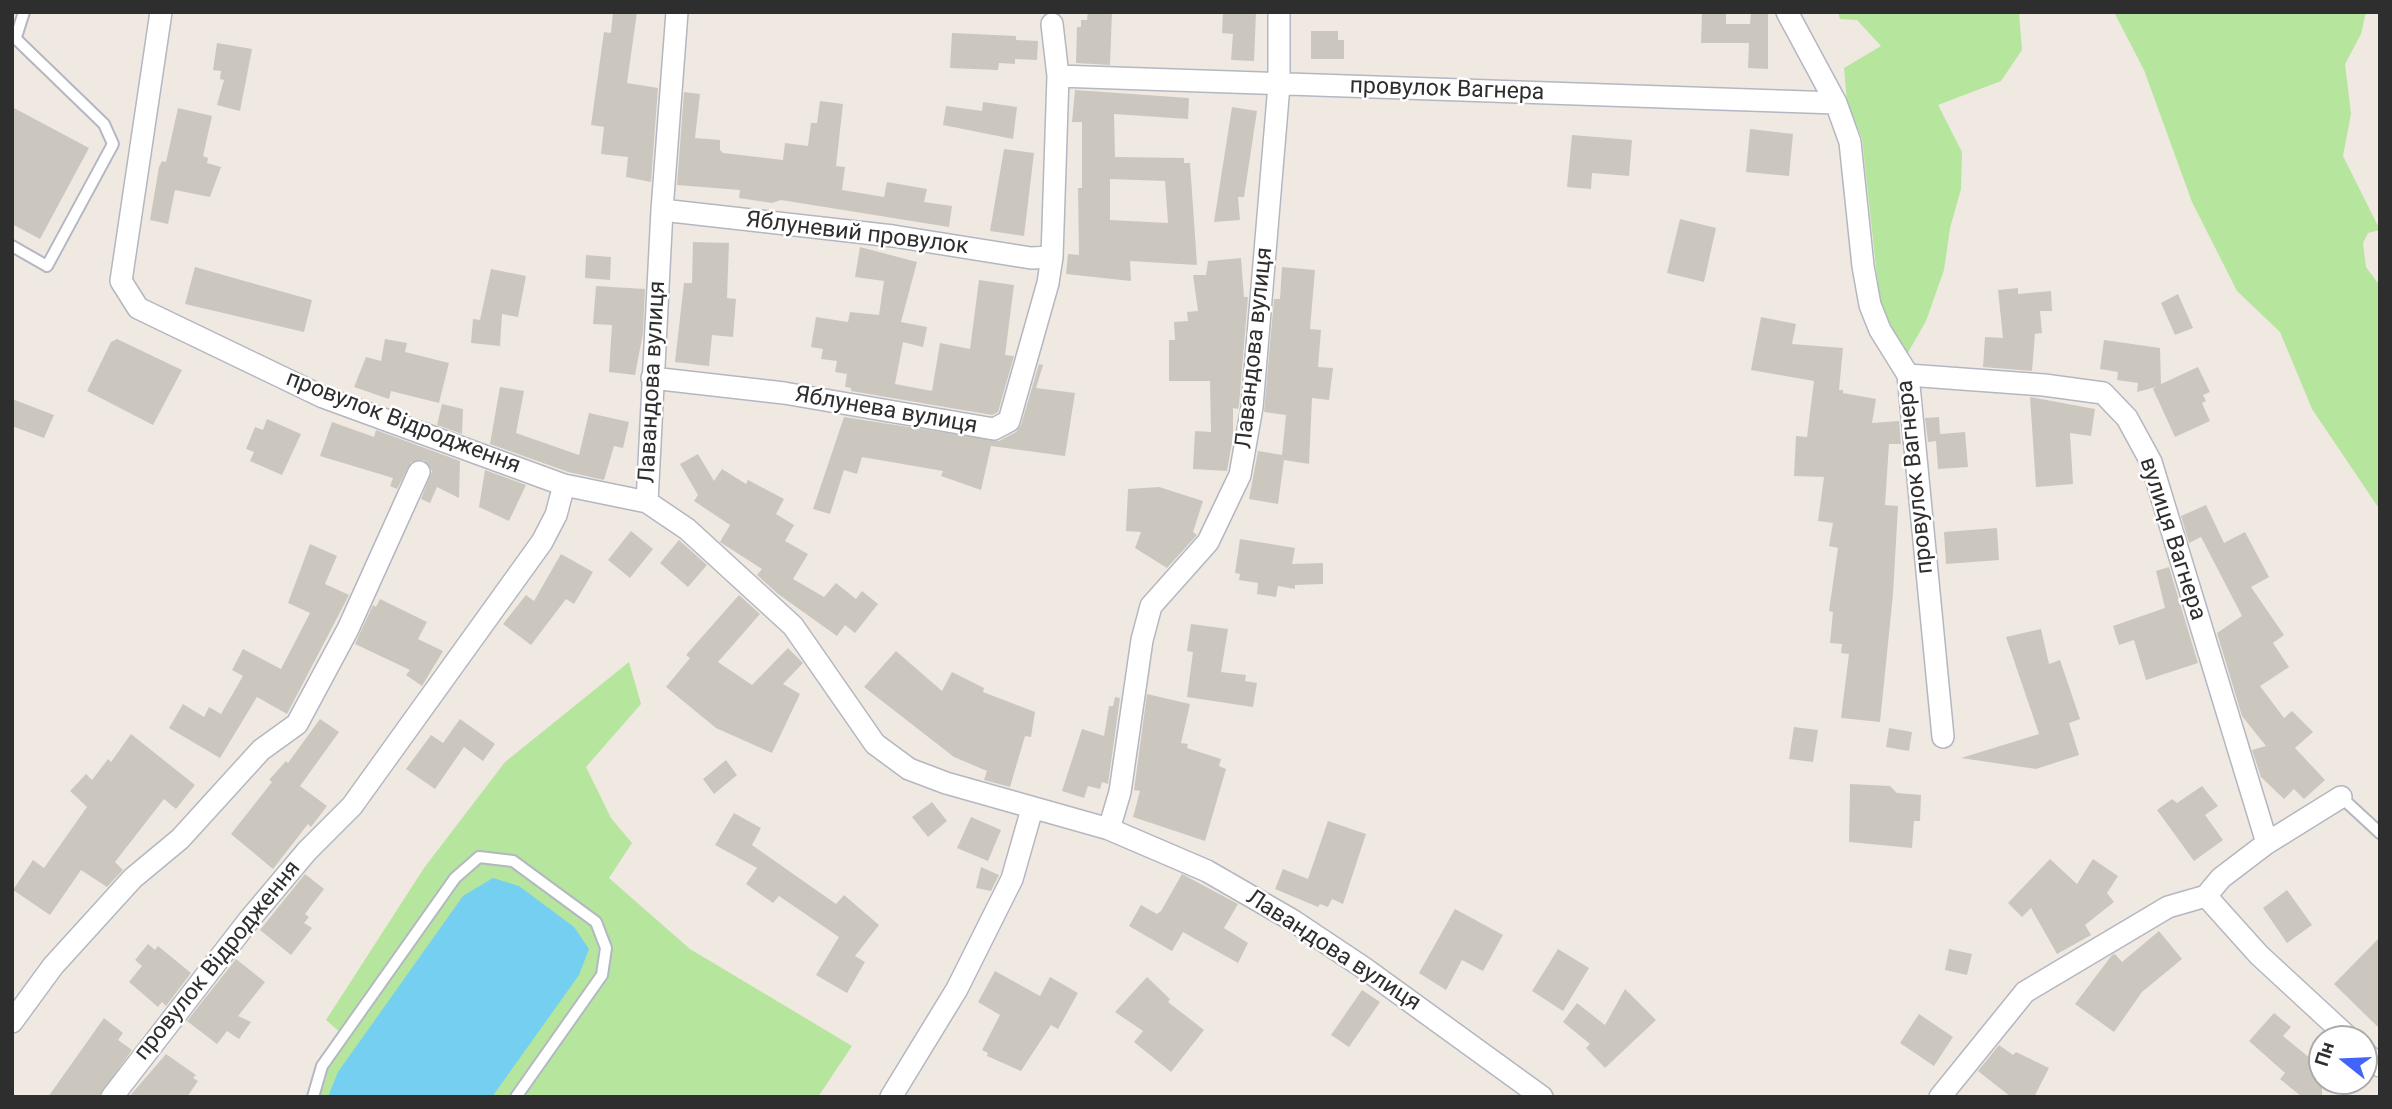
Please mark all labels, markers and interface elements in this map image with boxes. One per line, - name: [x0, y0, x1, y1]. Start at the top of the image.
- street label: провулок Вагнера: [1349, 73, 1545, 107]
- street label: Яблуневий провулок: [744, 207, 970, 261]
- street label: Лавандова вулиця: [1231, 246, 1279, 450]
- street label: Лавандова вулиця: [634, 280, 672, 484]
- street label: провулок Відродження: [282, 366, 524, 480]
- street label: провулок Вагнера: [1892, 379, 1940, 575]
- street label: Яблунева вулиця: [793, 381, 979, 441]
- street label: вулиця Вагнера: [2133, 454, 2211, 624]
- street label: провулок Відродження: [129, 856, 307, 1066]
- street label: Лавандова вулиця: [1241, 884, 1425, 1018]
- north arrow: [2308, 1025, 2378, 1095]
- text: Пн: [2310, 1039, 2339, 1069]

